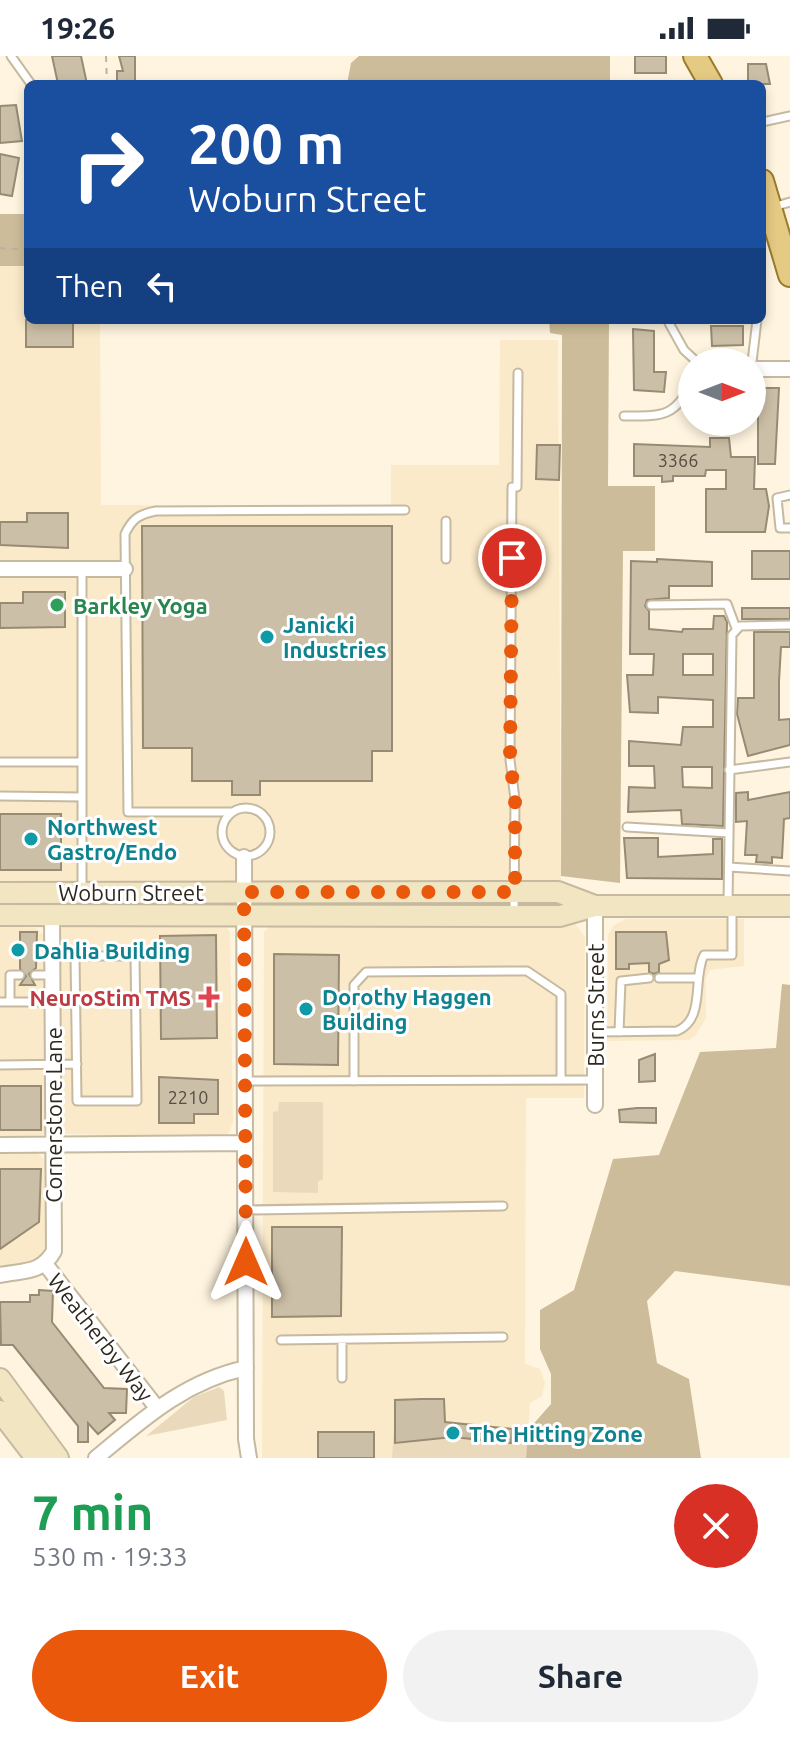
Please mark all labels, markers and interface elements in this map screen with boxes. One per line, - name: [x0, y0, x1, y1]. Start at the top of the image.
- text: 19:26: [40, 11, 115, 45]
- icon: right: [56, 112, 160, 216]
- text: 200 m: [188, 112, 344, 175]
- text: Woburn Street: [188, 178, 426, 219]
- icon: left: [140, 264, 184, 308]
- text: Then: [56, 269, 124, 303]
- north arrow: [678, 348, 766, 436]
- map controls: [678, 348, 766, 436]
- house number: 3366: [658, 450, 698, 470]
- pin: [478, 524, 546, 592]
- icon: arrive: [490, 536, 534, 580]
- place label: Barkley Yoga: [73, 593, 208, 618]
- marker: Barkley Yoga: [48, 596, 66, 614]
- place label: Janicki Industries: [283, 612, 387, 662]
- marker: Janicki Industries: [258, 628, 276, 646]
- place label: Northwest Gastro/Endo: [47, 814, 177, 864]
- marker: Northwest Gastro/Endo: [22, 830, 40, 848]
- street label: Woburn Street: [58, 880, 204, 905]
- place label: Dahlia Building: [34, 938, 190, 963]
- marker: Dahlia Building: [9, 941, 27, 959]
- street label: Burns Street: [583, 943, 608, 1067]
- place label: Dorothy Haggen Building: [322, 984, 492, 1034]
- place label: NeuroStim TMS: [29, 985, 191, 1010]
- marker: NeuroStim TMS: [198, 986, 220, 1008]
- marker: Dorothy Haggen Building: [297, 1000, 315, 1018]
- street label: Cornerstone Lane: [41, 1027, 66, 1203]
- house number: 2210: [168, 1087, 208, 1107]
- position arrow: [204, 1220, 288, 1304]
- street label: Weatherby Way: [43, 1268, 159, 1406]
- place label: The Hitting Zone: [469, 1421, 643, 1446]
- marker: The Hitting Zone: [444, 1424, 462, 1442]
- button: close: [674, 1484, 758, 1568]
- text: 7 min: [32, 1485, 153, 1539]
- text: 530 m · 19:33: [32, 1542, 188, 1571]
- button: Exit: [32, 1630, 387, 1722]
- button: Share: [403, 1630, 758, 1722]

